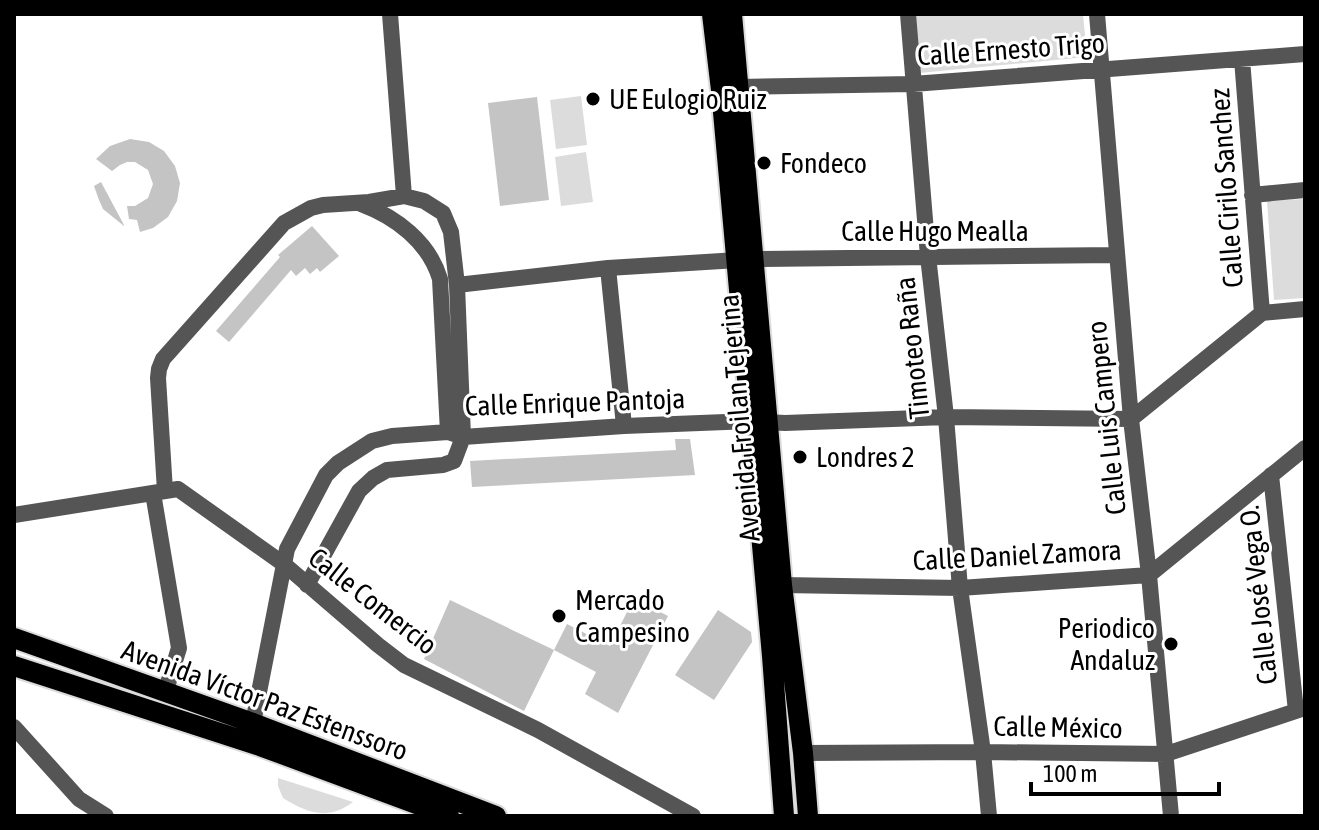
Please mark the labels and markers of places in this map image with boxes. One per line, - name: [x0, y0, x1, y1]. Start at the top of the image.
- place label: UE Eulogio Ruiz: [609, 83, 767, 115]
- marker: UE Eulogio Ruiz: [584, 90, 602, 108]
- place label: Fondeco: [780, 147, 867, 179]
- marker: Fondeco: [755, 154, 773, 172]
- place label: Londres 2: [816, 441, 915, 473]
- marker: Londres 2: [791, 448, 809, 466]
- place label: Mercado Campesino: [575, 584, 690, 648]
- marker: Mercado Campesino: [550, 607, 568, 625]
- place label: Periodico Andaluz: [1058, 612, 1155, 676]
- marker: Periodico Andaluz: [1162, 635, 1180, 653]

